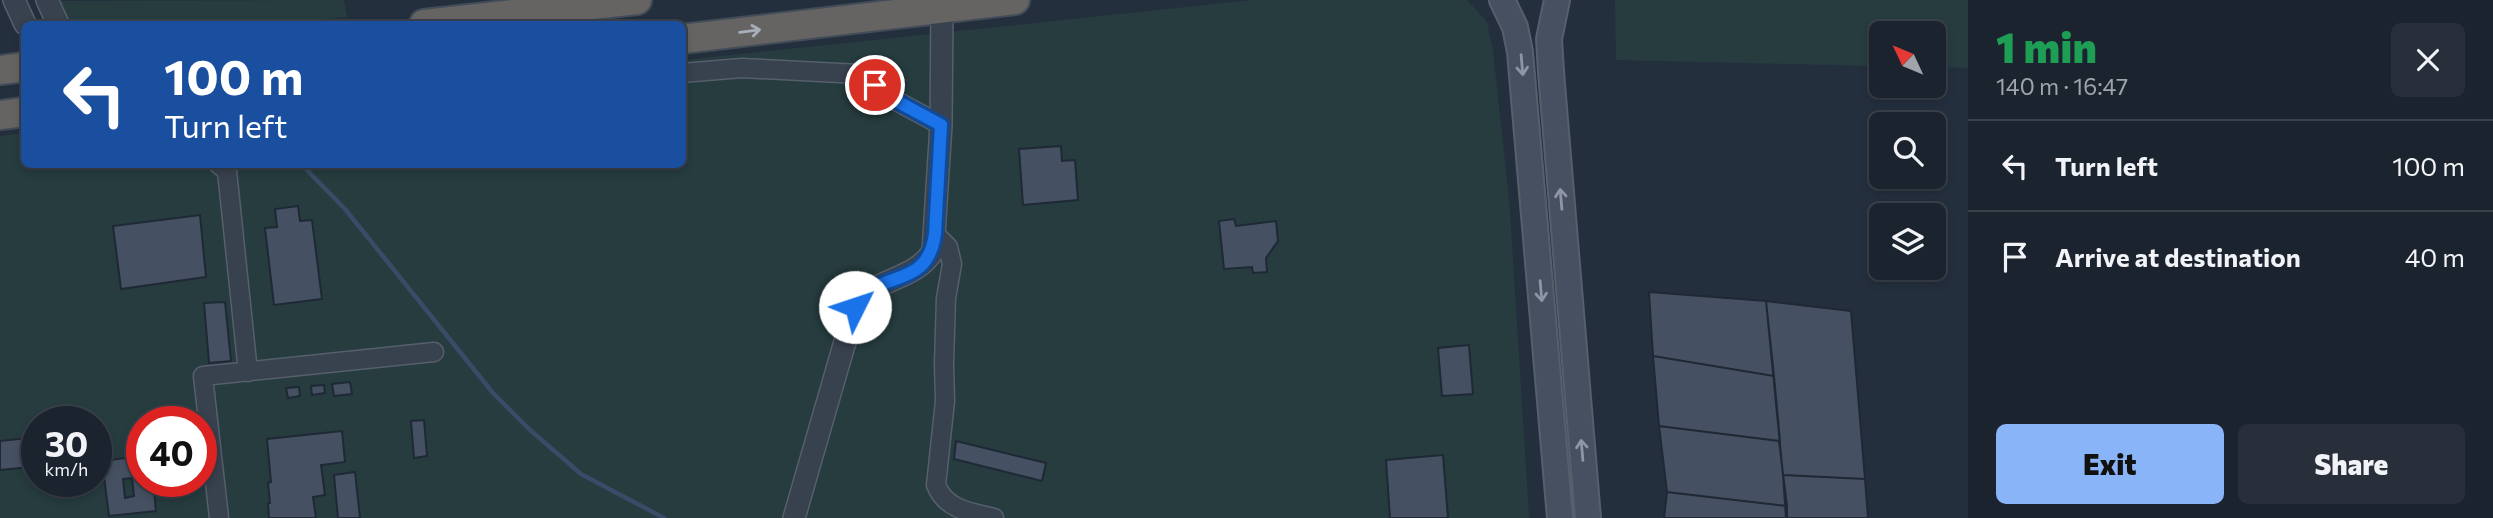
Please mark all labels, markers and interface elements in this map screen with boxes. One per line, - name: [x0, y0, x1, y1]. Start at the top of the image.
- text: 1 min: [1996, 20, 2097, 72]
- north arrow: [1869, 21, 1946, 98]
- map controls: [1869, 21, 1946, 280]
- button: close: [2391, 23, 2465, 97]
- one-way arrow: [738, 25, 761, 38]
- text: 100 m: [164, 45, 303, 105]
- icon: left: [49, 49, 140, 140]
- one-way arrow: [1515, 53, 1528, 75]
- pin: [845, 55, 905, 115]
- icon: arrive: [856, 66, 894, 104]
- text: 140 m · 16:47: [1996, 72, 2128, 100]
- text: Turn left: [164, 105, 288, 145]
- button: search: [1869, 112, 1946, 189]
- icon: left: [1996, 147, 2034, 185]
- text: Turn left: [2055, 150, 2158, 181]
- text: 100 m: [2392, 150, 2465, 181]
- one-way arrow: [1554, 188, 1567, 211]
- button: layers: [1869, 203, 1946, 280]
- icon: arrive: [1996, 238, 2034, 276]
- text: Arrive at destination: [2055, 241, 2301, 272]
- text: 40 m: [2405, 241, 2465, 272]
- position arrow: [818, 270, 892, 344]
- one-way arrow: [1535, 279, 1548, 302]
- speed limit sign: 40: [126, 406, 217, 497]
- text: 30: [45, 421, 88, 464]
- button: Exit: [1996, 424, 2224, 504]
- button: Share: [2238, 424, 2465, 504]
- one-way arrow: [1575, 439, 1588, 462]
- text: km/h: [45, 458, 88, 480]

